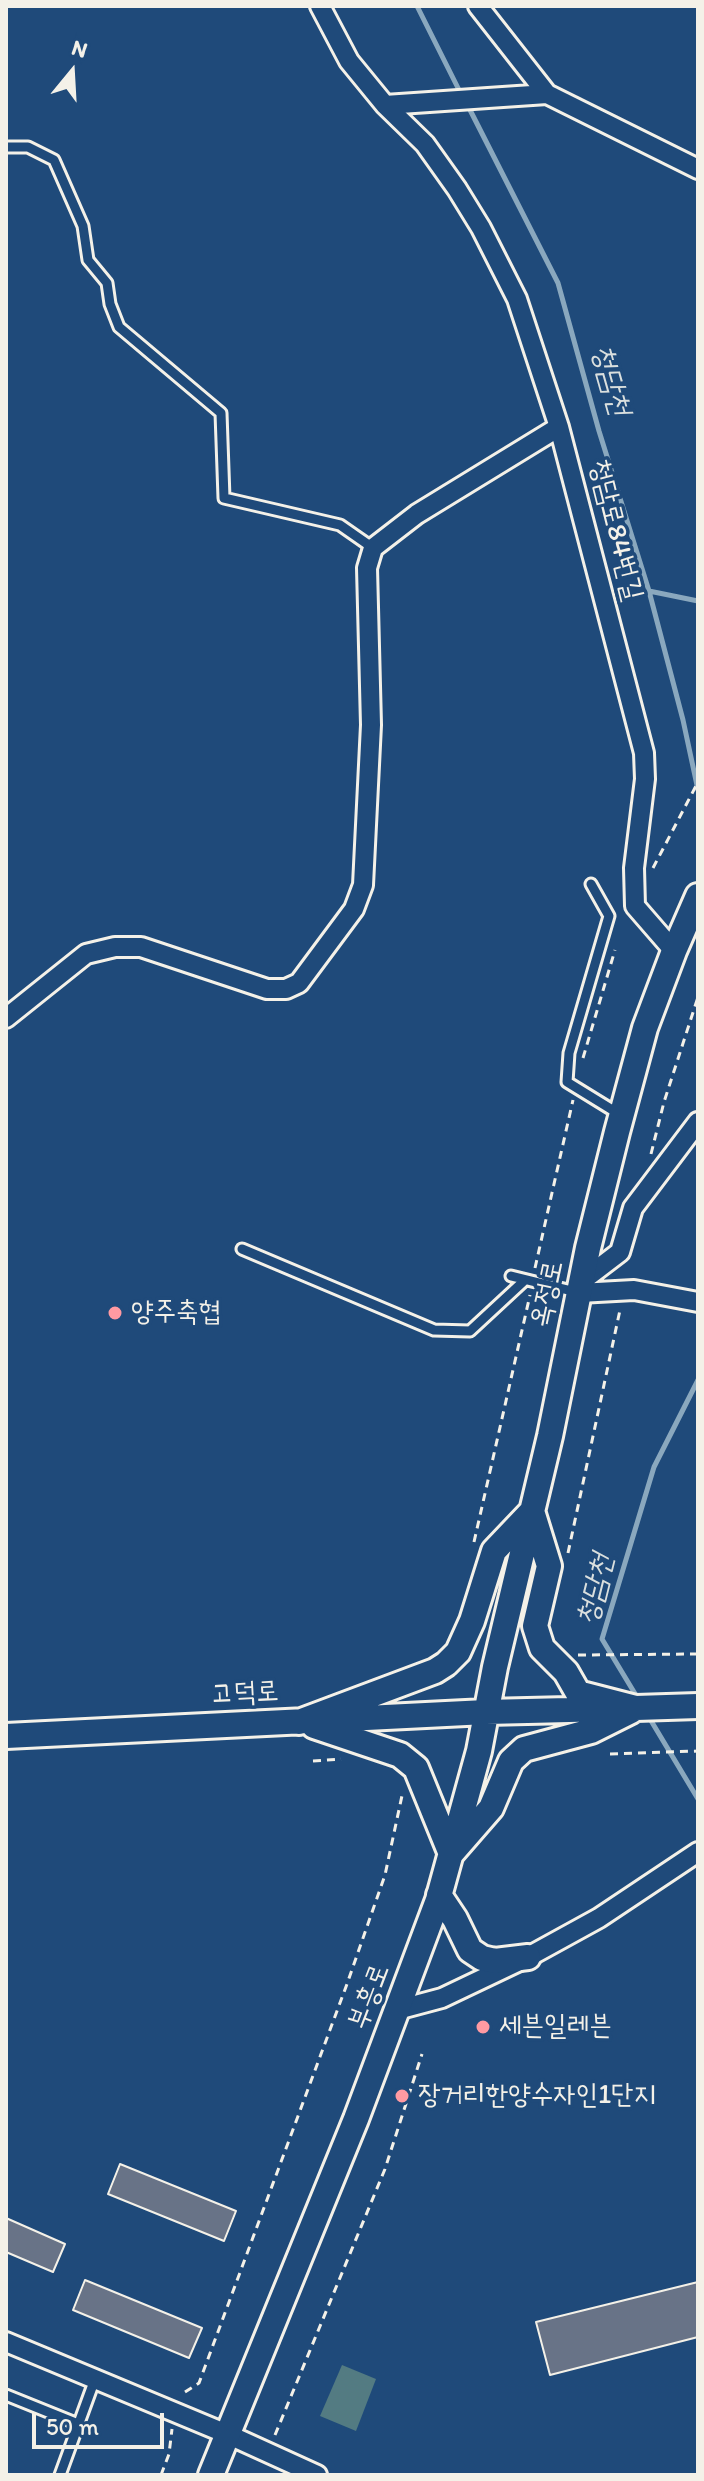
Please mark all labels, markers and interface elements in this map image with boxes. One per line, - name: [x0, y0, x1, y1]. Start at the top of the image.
- north arrow: [32, 32, 112, 112]
- text: N: [68, 34, 91, 64]
- water label: 청담천: [583, 340, 637, 420]
- street label: 청담로84번길: [581, 456, 649, 604]
- street label: 옥정로: [525, 1257, 571, 1331]
- place label: 양주축협: [131, 1296, 221, 1330]
- marker: 양주축협: [106, 1304, 124, 1322]
- water label: 청담천: [570, 1551, 622, 1629]
- street label: 고덕로: [210, 1675, 280, 1713]
- street label: 부흥로: [342, 1959, 398, 2035]
- place label: 세븐일레븐: [499, 2010, 612, 2044]
- marker: 세븐일레븐: [474, 2018, 492, 2036]
- place label: 장거리한양수자인1단지: [418, 2079, 656, 2113]
- marker: 장거리한양수자인1단지: [393, 2087, 411, 2105]
- scale bar: [36, 2397, 168, 2447]
- text: 50 m: [46, 2412, 99, 2441]

